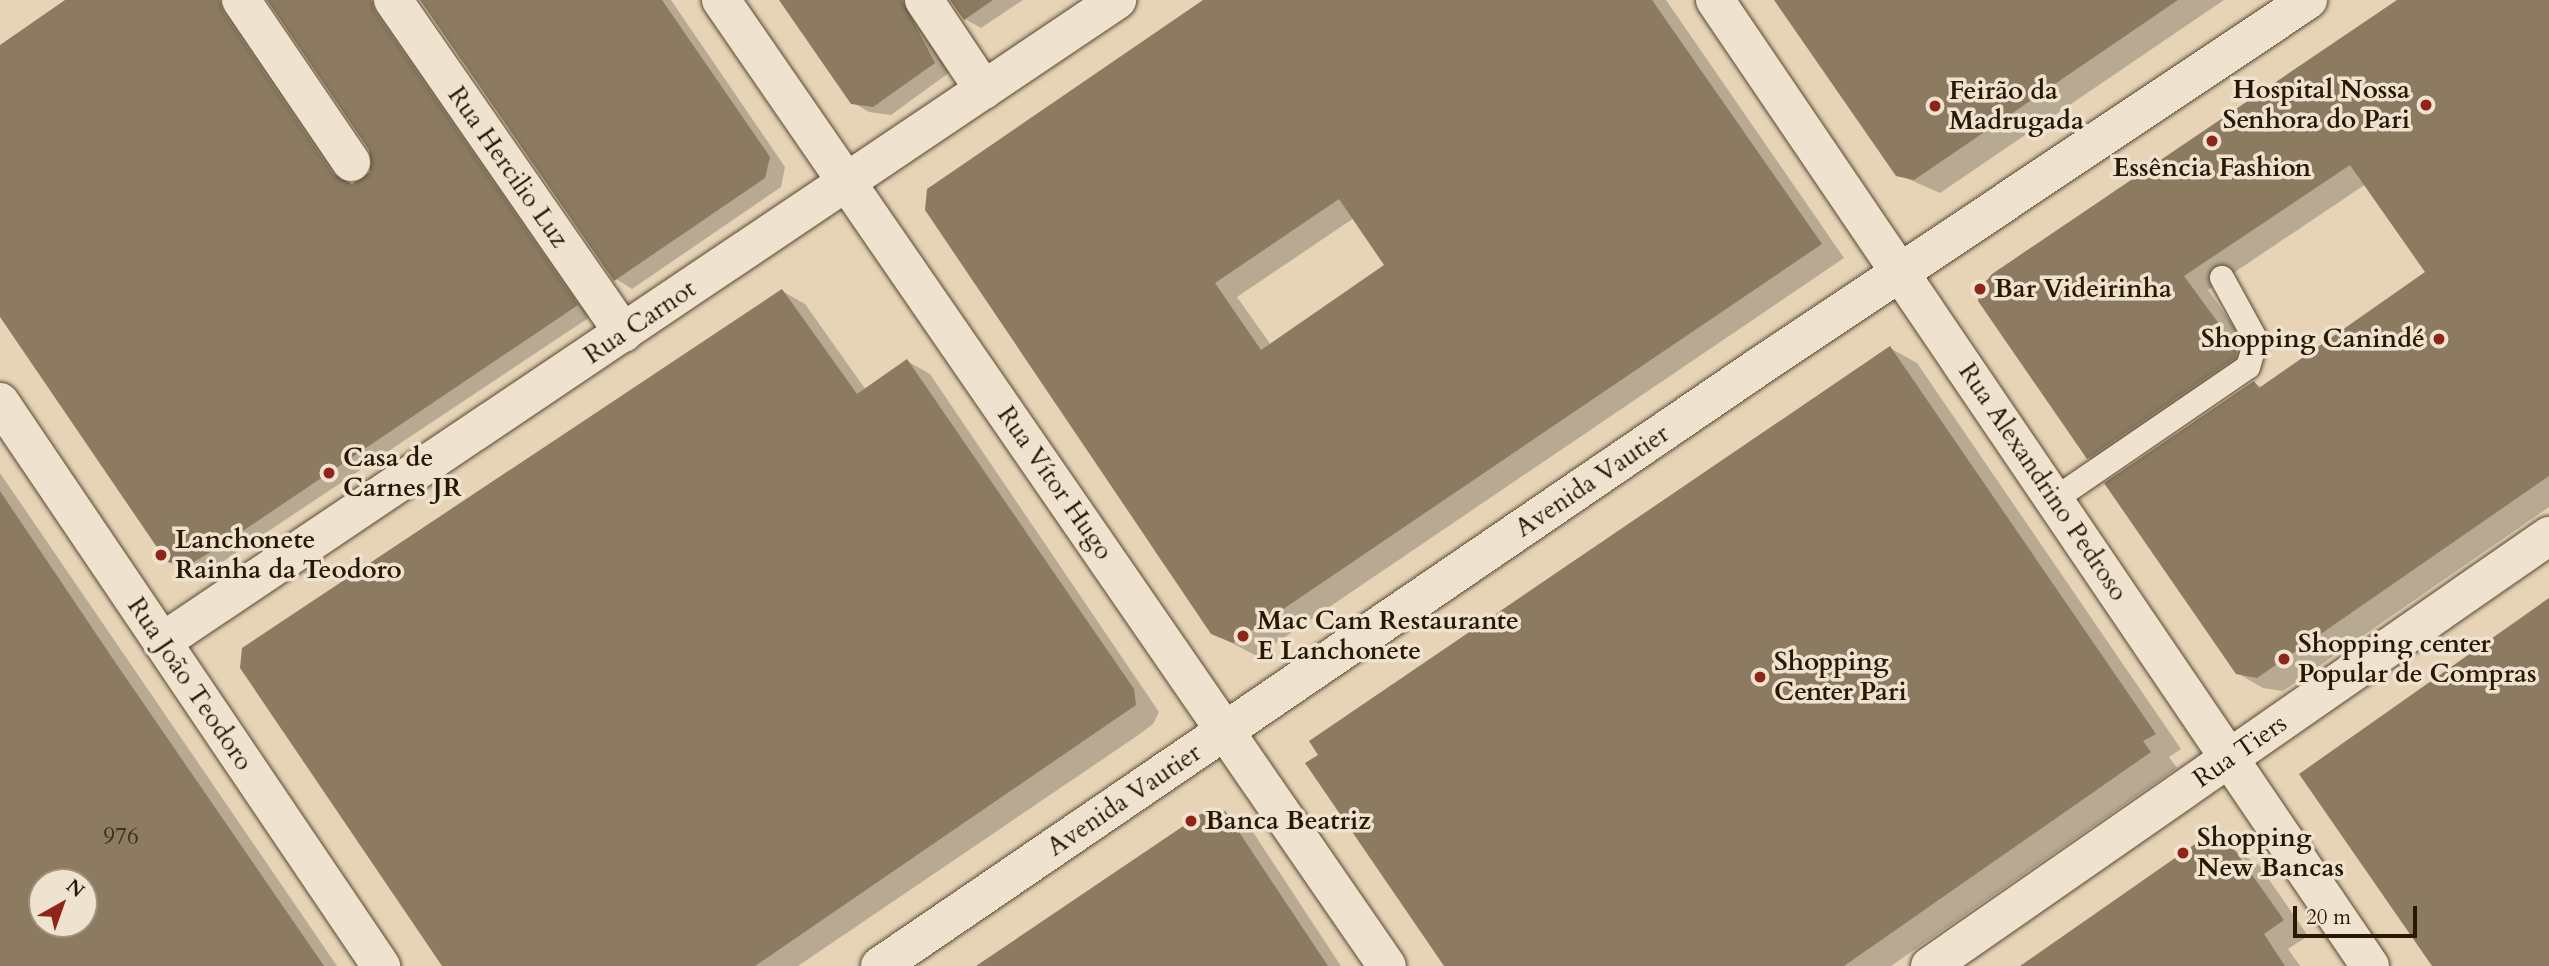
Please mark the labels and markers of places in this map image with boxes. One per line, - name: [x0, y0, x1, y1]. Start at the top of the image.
- place label: Hospital Nossa Senhora do Pari: [2223, 74, 2410, 136]
- place label: Feirão da Madrugada: [1949, 75, 2084, 136]
- marker: Hospital Nossa Senhora do Pari: [2416, 95, 2436, 115]
- marker: Feirão da Madrugada: [1927, 98, 1943, 114]
- marker: Essência Fashion: [2204, 133, 2220, 149]
- place label: Essência Fashion: [2113, 152, 2311, 184]
- place label: Bar Videirinha: [1994, 273, 2172, 305]
- marker: Bar Videirinha: [1972, 281, 1988, 297]
- place label: Shopping Canindé: [2201, 323, 2425, 355]
- marker: Shopping Canindé: [2431, 331, 2447, 347]
- place label: Casa de Carnes JR: [343, 442, 462, 504]
- marker: Casa de Carnes JR: [321, 465, 337, 481]
- place label: Lanchonete Rainha da Teodoro: [175, 524, 402, 586]
- marker: Lanchonete Rainha da Teodoro: [153, 547, 169, 563]
- place label: Mac Cam Restaurante E Lanchonete: [1257, 605, 1519, 666]
- marker: Mac Cam Restaurante E Lanchonete: [1235, 628, 1251, 644]
- place label: Shopping center Popular de Compras: [2298, 628, 2537, 690]
- place label: Shopping Center Pari: [1774, 646, 1907, 708]
- marker: Shopping center Popular de Compras: [2276, 651, 2292, 667]
- marker: Shopping Center Pari: [1752, 669, 1768, 685]
- place label: Banca Beatriz: [1205, 805, 1371, 837]
- marker: Banca Beatriz: [1183, 813, 1199, 829]
- place label: Shopping New Bancas: [2197, 822, 2344, 884]
- marker: Shopping New Bancas: [2175, 845, 2191, 861]

